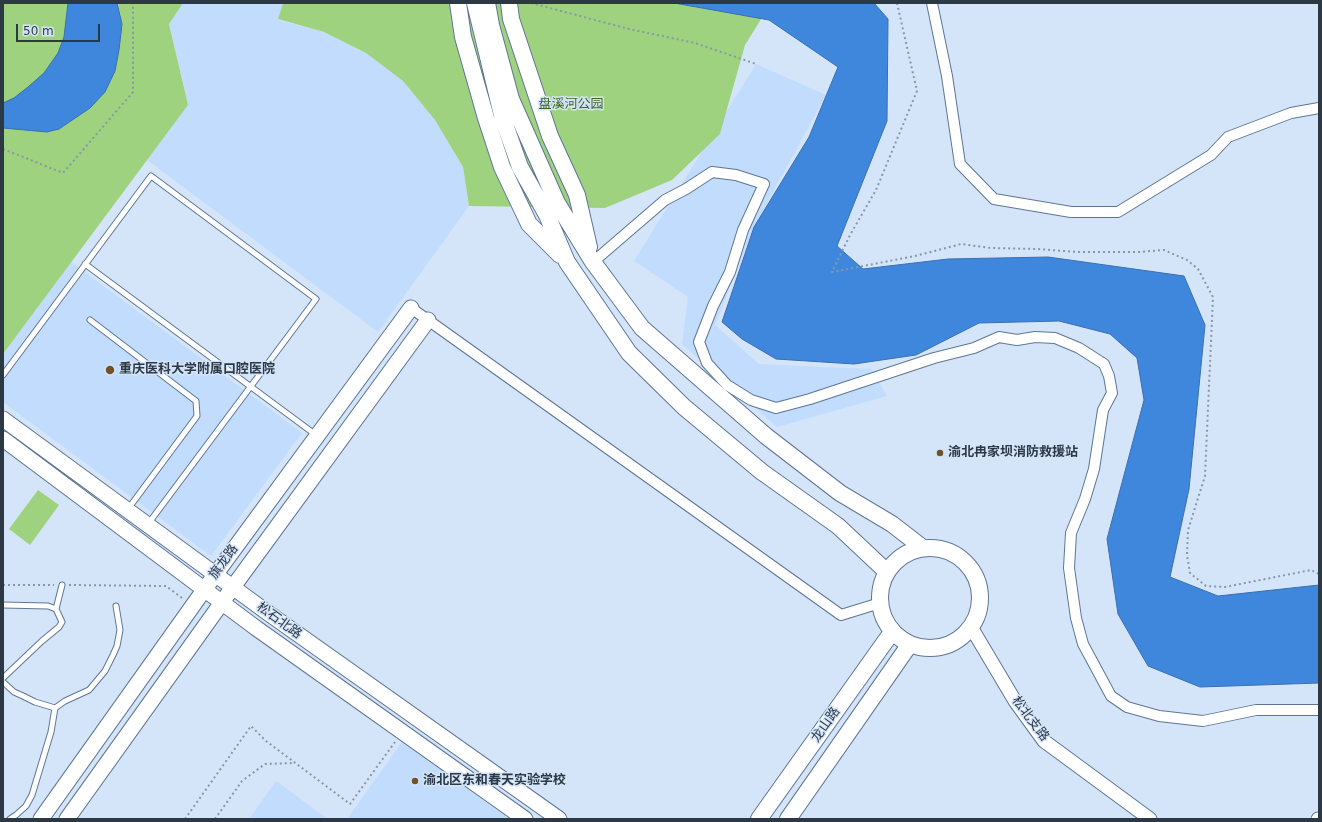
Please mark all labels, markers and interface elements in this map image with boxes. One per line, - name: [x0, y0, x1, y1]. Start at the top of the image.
- scale bar: [18, 16, 102, 42]
- text: 50 m: [23, 24, 54, 38]
- park label: 盘溪河公园: [539, 97, 603, 113]
- place label: 重庆医科大学附属口腔医院: [119, 362, 275, 378]
- marker: 重庆医科大学附属口腔医院: [104, 364, 116, 376]
- place label: 渝北冉家坝消防救援站: [948, 445, 1078, 461]
- marker: 渝北冉家坝消防救援站: [935, 448, 945, 458]
- street label: 旗龙路: [206, 542, 242, 582]
- street label: 松石北路: [253, 599, 305, 643]
- street label: 松北支路: [1008, 694, 1052, 744]
- street label: 龙山路: [808, 705, 844, 745]
- place label: 渝北区东和春天实验学校: [423, 773, 566, 789]
- marker: 渝北区东和春天实验学校: [410, 776, 420, 786]

